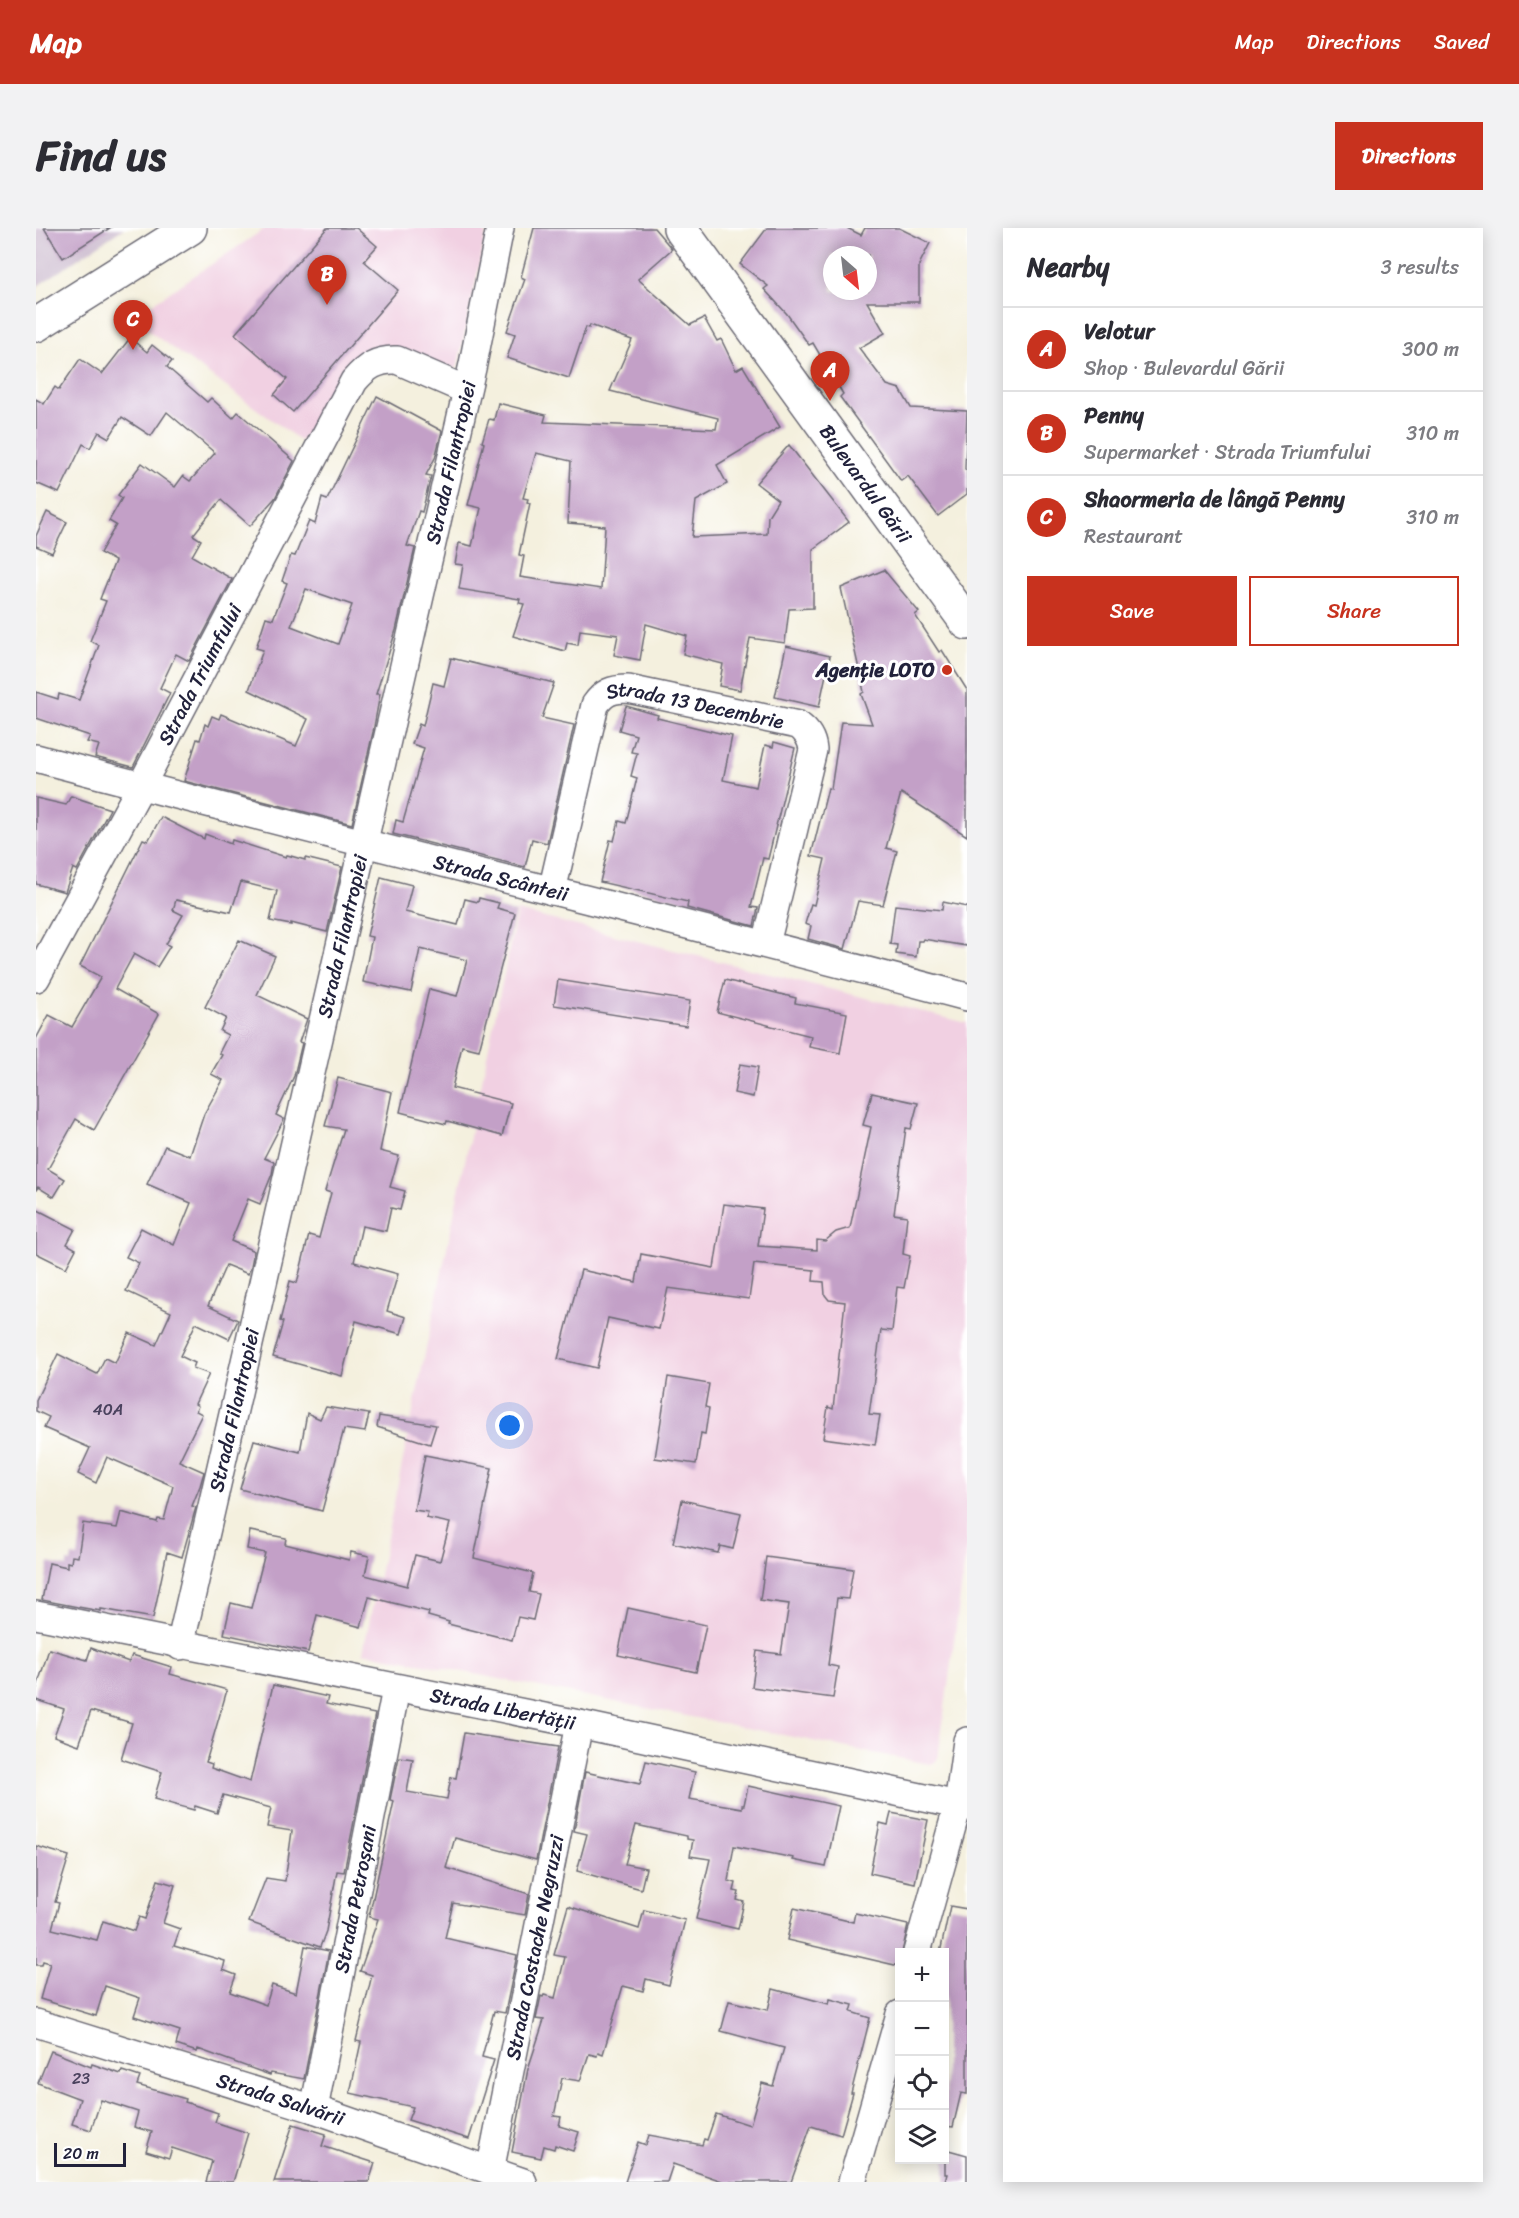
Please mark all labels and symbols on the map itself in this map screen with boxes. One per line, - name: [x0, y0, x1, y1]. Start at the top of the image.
- north arrow: [823, 246, 877, 300]
- pin: B: [308, 256, 346, 305]
- pin: C: [114, 300, 152, 350]
- pin: A: [810, 352, 850, 401]
- street label: Strada Filantropiei: [415, 376, 487, 548]
- street label: Bulevardul Gării: [810, 417, 921, 552]
- street label: Strada Triumfului: [148, 596, 253, 752]
- place label: Agenție LOTO: [815, 653, 935, 688]
- marker: Agenție LOTO: [940, 663, 954, 677]
- street label: Strada 13 Decembrie: [601, 672, 788, 740]
- street label: Strada Scânteii: [429, 844, 572, 912]
- street label: Strada Filantropiei: [307, 850, 379, 1022]
- street label: Strada Filantropiei: [199, 1324, 270, 1495]
- house number: 40A: [93, 1395, 123, 1424]
- your location: [495, 1411, 524, 1440]
- street label: Strada Libertății: [427, 1677, 579, 1741]
- street label: Strada Petroșani: [324, 1822, 387, 1976]
- street label: Strada Costache Negruzzi: [496, 1830, 575, 2063]
- street label: Strada Salvării: [212, 2063, 350, 2137]
- house number: 23: [72, 2064, 90, 2093]
- scale bar: [54, 2140, 126, 2168]

